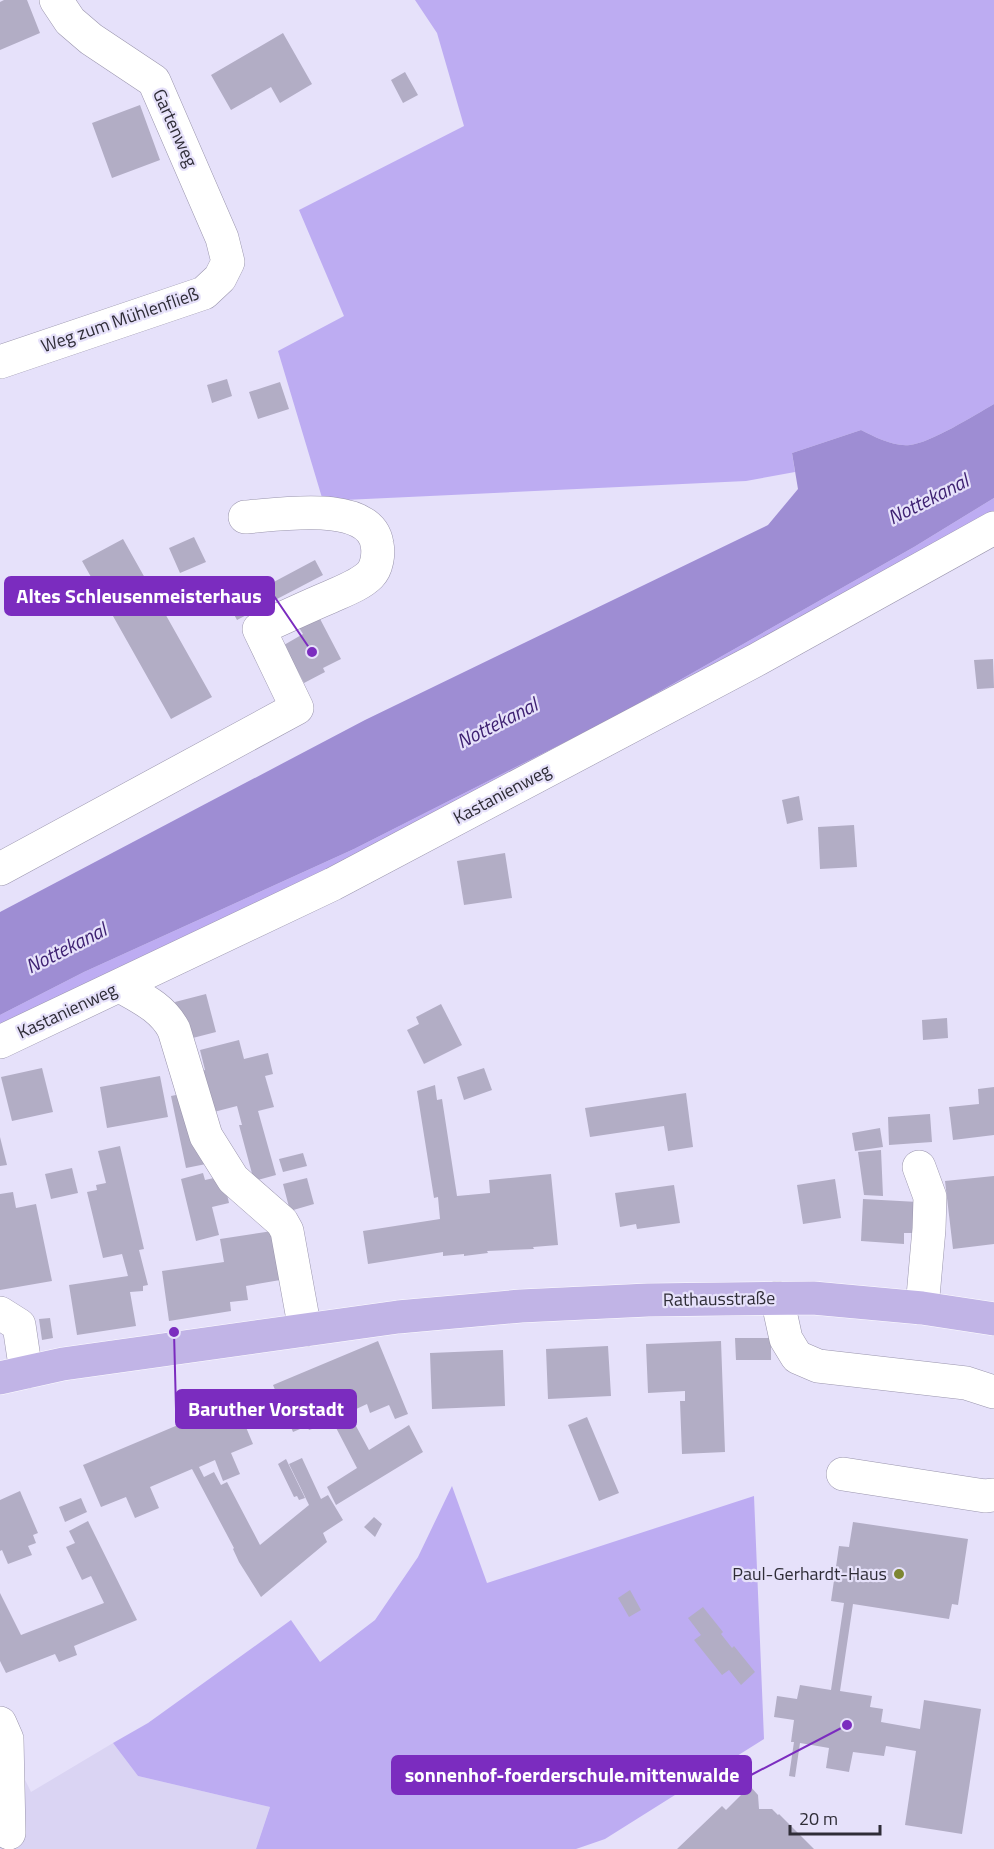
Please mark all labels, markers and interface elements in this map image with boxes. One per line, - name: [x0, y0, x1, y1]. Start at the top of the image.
- street label: Gartenweg: [146, 84, 205, 171]
- street label: Weg zum Mühlenfließ: [37, 280, 202, 359]
- water label: Nottekanal: [882, 464, 976, 532]
- callout: Altes Schleusenmeisterhaus: [5, 577, 274, 615]
- text: Altes Schleusenmeisterhaus: [16, 580, 262, 611]
- water label: Nottekanal: [451, 688, 545, 756]
- street label: Kastanienweg: [448, 756, 555, 831]
- water label: Nottekanal: [20, 913, 114, 981]
- street label: Kastanienweg: [12, 976, 121, 1045]
- street label: Rathausstraße: [663, 1284, 775, 1313]
- callout: Baruther Vorstadt: [176, 1390, 356, 1428]
- text: Baruther Vorstadt: [188, 1393, 344, 1424]
- place label: Paul-Gerhardt-Haus: [732, 1560, 887, 1587]
- marker: Paul-Gerhardt-Haus: [892, 1567, 906, 1581]
- callout: sonnenhof-foerderschule.mittenwalde: [392, 1756, 751, 1794]
- text: sonnenhof-foerderschule.mittenwalde: [405, 1759, 739, 1790]
- scale bar: [790, 1798, 880, 1836]
- text: 20 m: [799, 1805, 838, 1832]

